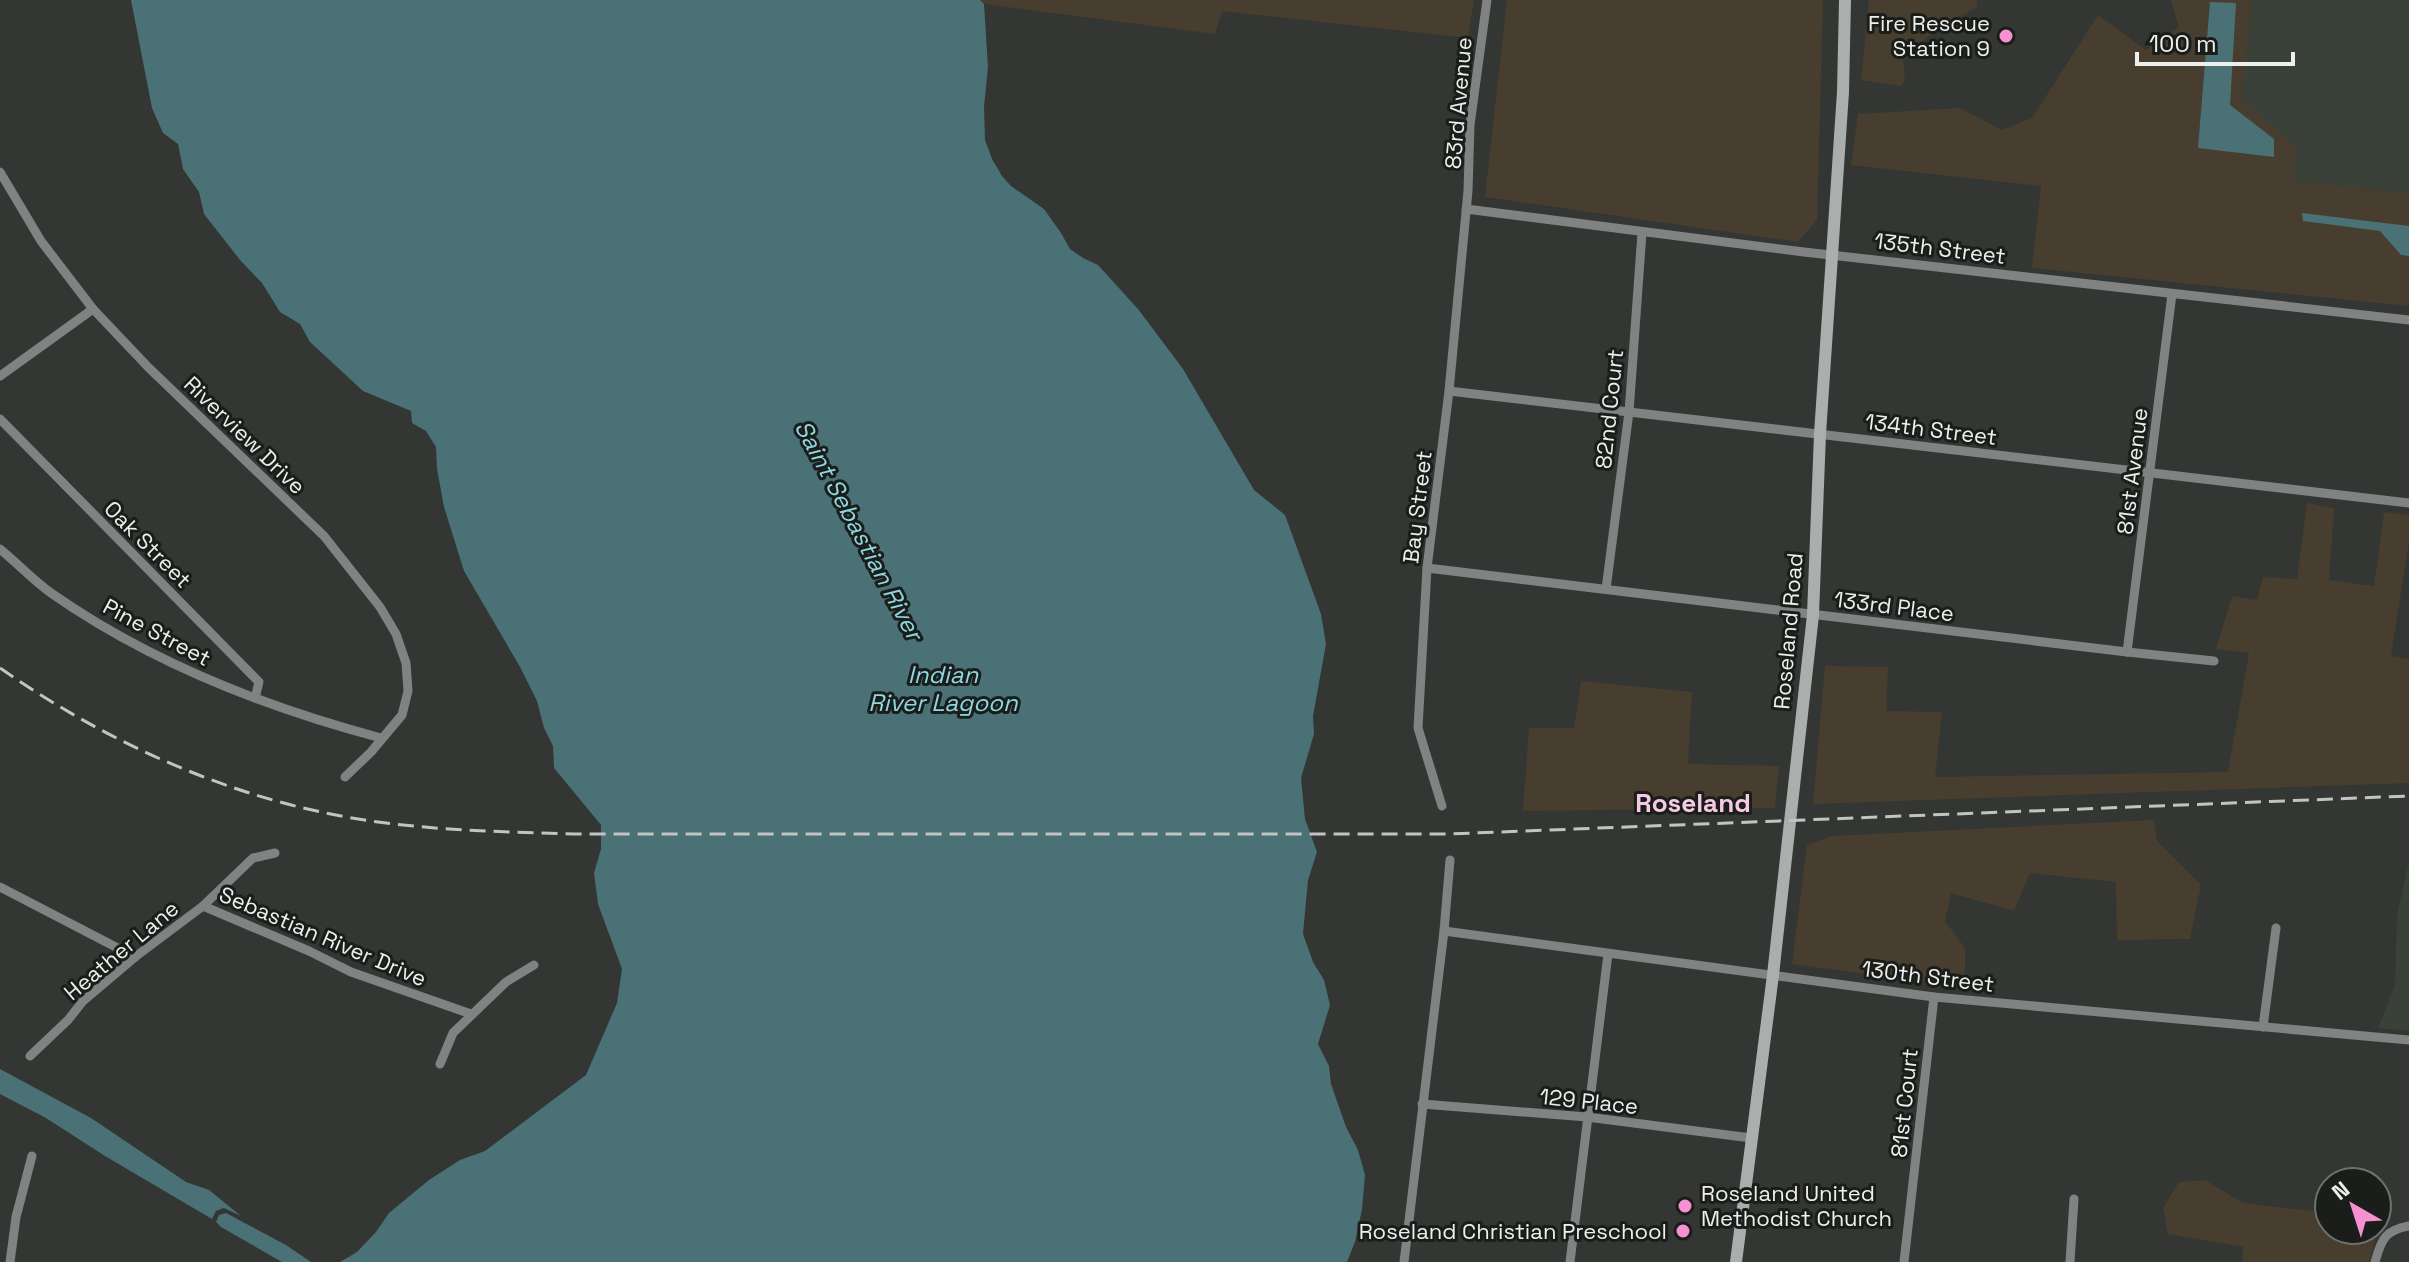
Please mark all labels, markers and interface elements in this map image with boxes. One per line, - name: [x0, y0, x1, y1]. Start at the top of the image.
- place label: Fire Rescue Station 9: [1868, 9, 1990, 62]
- scale bar: [2137, 16, 2293, 66]
- marker: Fire Rescue Station 9: [1997, 27, 2015, 45]
- text: 100 m: [2149, 28, 2217, 59]
- street label: 83rd Avenue: [1438, 36, 1478, 170]
- street label: 135th Street: [1873, 226, 2007, 270]
- street label: 82nd Court: [1589, 348, 1629, 470]
- street label: Riverview Drive: [178, 370, 312, 500]
- street label: 81st Avenue: [2110, 406, 2154, 536]
- street label: 134th Street: [1863, 407, 1999, 451]
- water label: Saint Sebastian River: [788, 415, 932, 648]
- street label: Bay Street: [1396, 449, 1438, 565]
- street label: Oak Street: [98, 494, 198, 594]
- street label: Roseland Road: [1767, 551, 1809, 711]
- street label: 133rd Place: [1832, 585, 1956, 627]
- street label: Pine Street: [98, 592, 216, 672]
- water label: Indian River Lagoon: [868, 659, 1019, 718]
- district label: Roseland: [1635, 786, 1751, 820]
- street label: Sebastian River Drive: [215, 880, 431, 992]
- street label: Heather Lane: [58, 894, 184, 1006]
- street label: 130th Street: [1860, 954, 1996, 998]
- street label: 81st Court: [1884, 1047, 1924, 1159]
- street label: 129 Place: [1538, 1082, 1640, 1120]
- north arrow: [2313, 1166, 2393, 1246]
- text: N: [2326, 1175, 2355, 1206]
- place label: Roseland United Methodist Church: [1701, 1179, 1892, 1232]
- marker: Roseland United Methodist Church: [1676, 1197, 1694, 1215]
- place label: Roseland Christian Preschool: [1359, 1217, 1667, 1245]
- marker: Roseland Christian Preschool: [1674, 1222, 1692, 1240]

